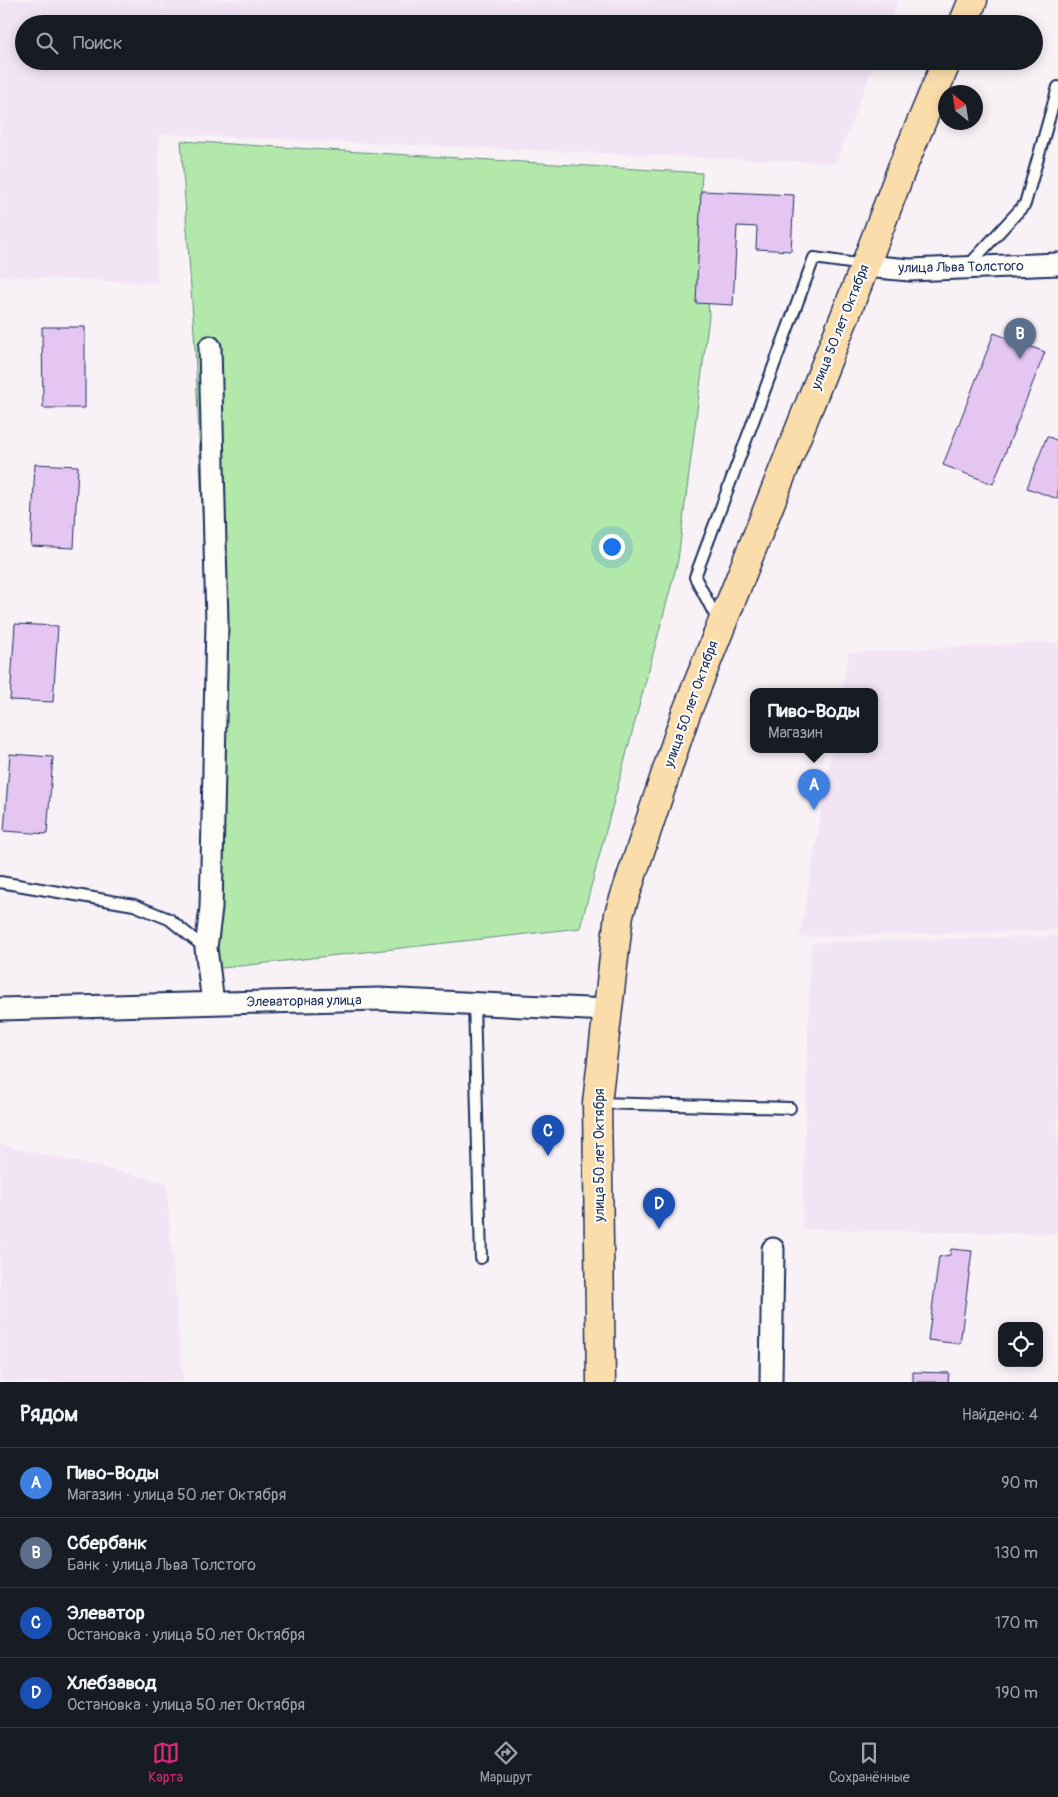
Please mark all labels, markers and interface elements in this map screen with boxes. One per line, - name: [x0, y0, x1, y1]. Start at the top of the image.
- search box: [15, 15, 1043, 70]
- icon: search: [33, 29, 61, 57]
- text: Поиск: [73, 31, 123, 55]
- north arrow: [938, 85, 983, 130]
- street label: улица Льва Толстого: [897, 257, 1024, 277]
- street label: улица 50 лет Октября: [807, 262, 873, 393]
- pin: B: [1004, 318, 1036, 359]
- your location: [599, 534, 625, 560]
- street label: улица 50 лет Октября: [660, 638, 722, 770]
- popup: [750, 688, 878, 753]
- text: Пиво-Воды: [768, 699, 860, 723]
- text: Магазин: [768, 723, 823, 743]
- pin: A: [798, 769, 830, 810]
- street label: Элеваторная улица: [246, 991, 362, 1011]
- street label: улица 50 лет Октября: [591, 1088, 608, 1223]
- pin: C: [532, 1115, 564, 1156]
- pin: D: [643, 1188, 675, 1229]
- map controls: [998, 1322, 1043, 1367]
- button: locate: [998, 1322, 1043, 1367]
- text: Рядом: [20, 1401, 78, 1428]
- text: Найдено: 4: [962, 1405, 1038, 1425]
- text: Пиво-Воды: [67, 1461, 159, 1485]
- text: A: [31, 1473, 41, 1493]
- text: 90 m: [1001, 1473, 1038, 1493]
- text: Магазин · улица 50 лет Октября: [67, 1485, 286, 1505]
- text: Сбербанк: [67, 1531, 147, 1555]
- text: B: [31, 1543, 41, 1563]
- text: 130 m: [994, 1543, 1038, 1563]
- text: Банк · улица Льва Толстого: [67, 1555, 256, 1575]
- text: Элеватор: [67, 1601, 145, 1625]
- text: C: [31, 1613, 41, 1633]
- text: 170 m: [995, 1613, 1038, 1633]
- text: Остановка · улица 50 лет Октября: [67, 1625, 305, 1645]
- text: Хлебзавод: [67, 1671, 156, 1695]
- text: D: [31, 1683, 41, 1703]
- text: 190 m: [995, 1683, 1038, 1703]
- text: Остановка · улица 50 лет Октября: [67, 1695, 305, 1715]
- tab: Карта: [148, 1739, 183, 1786]
- tab: Маршрут: [480, 1739, 532, 1786]
- tab: Сохранённые: [829, 1739, 910, 1786]

